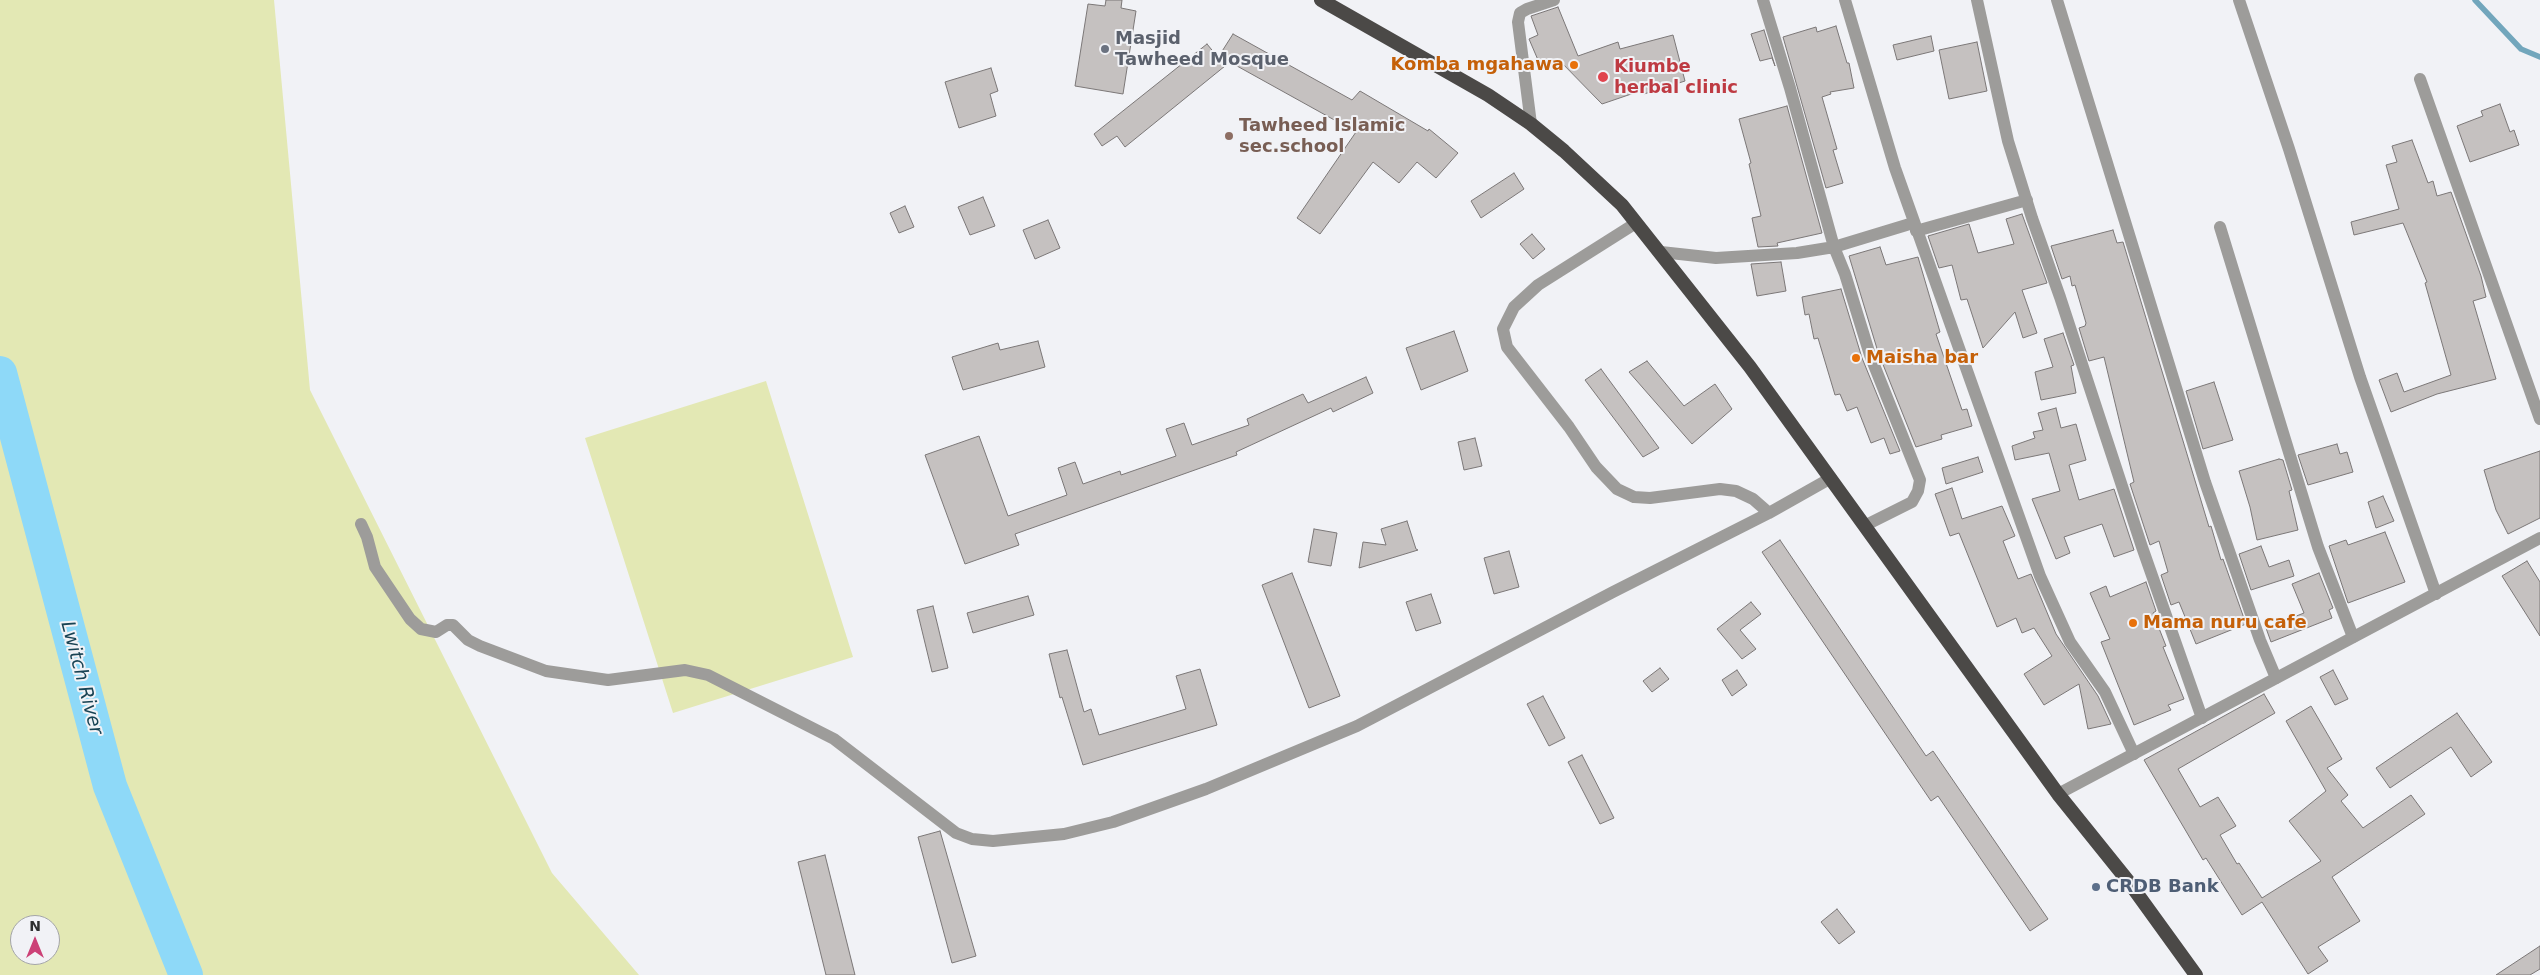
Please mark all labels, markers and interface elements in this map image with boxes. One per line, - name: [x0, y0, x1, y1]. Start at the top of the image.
- place label: Masjid Tawheed Mosque: [1115, 28, 1289, 70]
- marker: Masjid Tawheed Mosque: [1099, 43, 1111, 55]
- place label: Komba mgahawa: [1390, 54, 1564, 76]
- place label: Kiumbe herbal clinic: [1614, 56, 1738, 98]
- marker: Komba mgahawa: [1568, 59, 1580, 71]
- marker: Kiumbe herbal clinic: [1596, 70, 1610, 84]
- place label: Tawheed Islamic sec.school: [1239, 115, 1405, 158]
- marker: Tawheed Islamic sec.school: [1223, 130, 1235, 142]
- place label: Maisha bar: [1866, 347, 1978, 369]
- marker: Maisha bar: [1850, 352, 1862, 364]
- place label: Mama nuru cafe: [2143, 612, 2307, 634]
- marker: Mama nuru cafe: [2127, 617, 2139, 629]
- water label: Lwitch River: [55, 619, 107, 737]
- place label: CRDB Bank: [2106, 876, 2219, 898]
- marker: CRDB Bank: [2090, 881, 2102, 893]
- north arrow: [10, 915, 60, 965]
- text: N: [29, 918, 41, 934]

